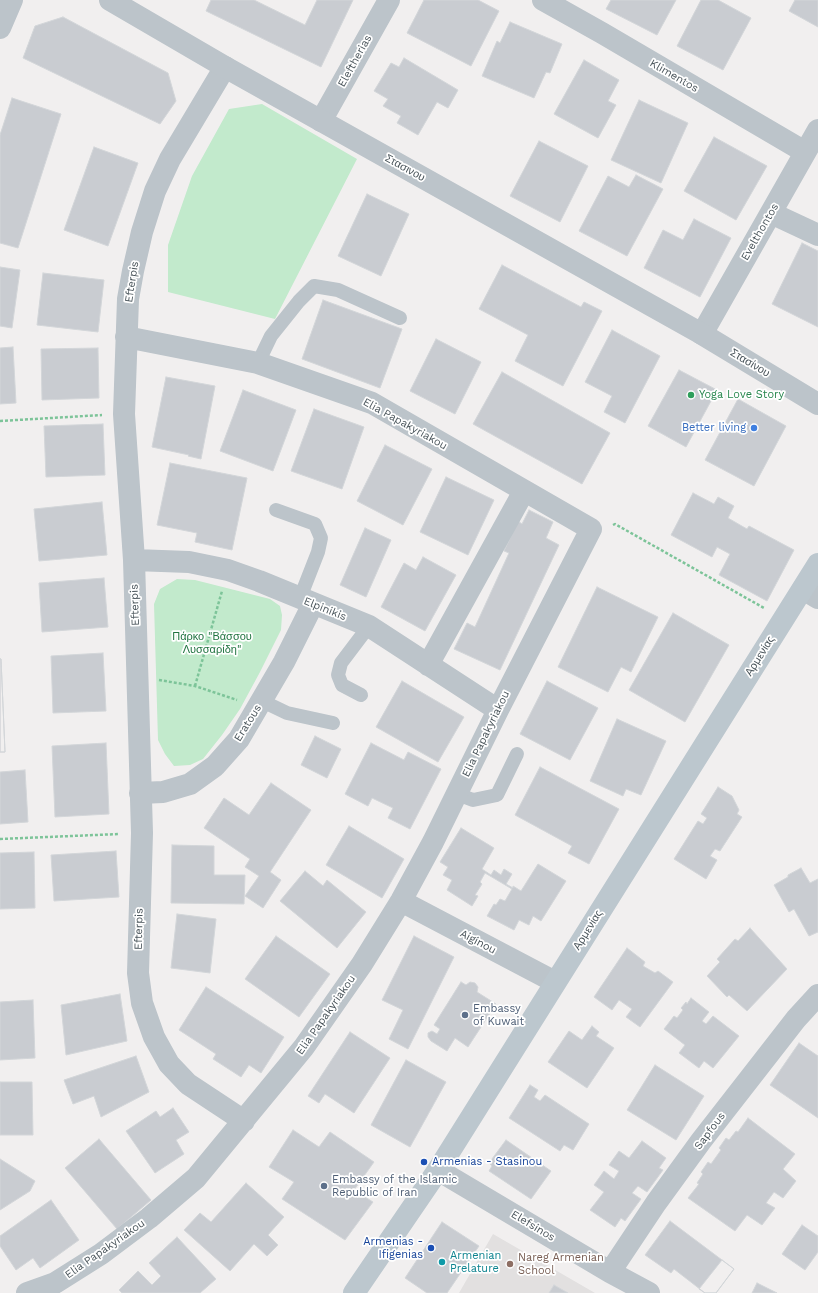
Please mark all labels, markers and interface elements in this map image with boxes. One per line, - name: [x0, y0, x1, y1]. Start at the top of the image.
- street label: Eleftherias: [335, 33, 375, 89]
- street label: Klimentos: [647, 57, 701, 95]
- street label: Στασινου: [383, 152, 427, 184]
- street label: Evelthontos: [738, 201, 782, 263]
- street label: Efterpis: [122, 260, 142, 304]
- street label: Στασίνου: [728, 346, 772, 380]
- place label: Yoga Love Story: [699, 388, 784, 402]
- marker: Yoga Love Story: [686, 390, 696, 400]
- street label: Elia Papakyriakou: [361, 395, 449, 453]
- place label: Better living: [682, 421, 746, 435]
- marker: Better living: [749, 423, 759, 433]
- street label: Efterpis: [128, 584, 142, 626]
- street label: Elpinikis: [302, 594, 348, 624]
- park label: Πάρκο "Βάσσου Λυσσαρίδη": [172, 630, 252, 656]
- street label: Αρμενίας: [742, 633, 778, 679]
- street label: Elia Papakyriakou: [459, 689, 513, 779]
- street label: Eratous: [231, 702, 265, 744]
- street label: Αρμενίας: [570, 907, 606, 953]
- street label: Efterpis: [132, 908, 146, 950]
- street label: Aiginou: [458, 927, 498, 957]
- street label: Elia Papakyriakou: [294, 973, 358, 1057]
- place label: Embassy of Kuwait: [473, 1002, 524, 1028]
- marker: Embassy of Kuwait: [460, 1010, 470, 1020]
- street label: Sapfous: [692, 1110, 728, 1152]
- place label: Armenias - Stasinou: [432, 1155, 542, 1169]
- marker: Armenias - Stasinou: [419, 1157, 429, 1167]
- place label: Embassy of the Islamic Republic of Iran: [332, 1173, 458, 1199]
- marker: Embassy of the Islamic Republic of Iran: [319, 1181, 329, 1191]
- street label: Elefsinos: [509, 1208, 557, 1244]
- street label: Elia Papakyriakou: [63, 1217, 147, 1281]
- place label: Armenias - Ifigenias: [363, 1235, 423, 1261]
- marker: Armenias - Ifigenias: [426, 1243, 436, 1253]
- place label: Armenian Prelature: [450, 1249, 501, 1275]
- place label: Nareg Armenian School: [518, 1251, 604, 1277]
- marker: Armenian Prelature: [437, 1257, 447, 1267]
- marker: Nareg Armenian School: [505, 1259, 515, 1269]

